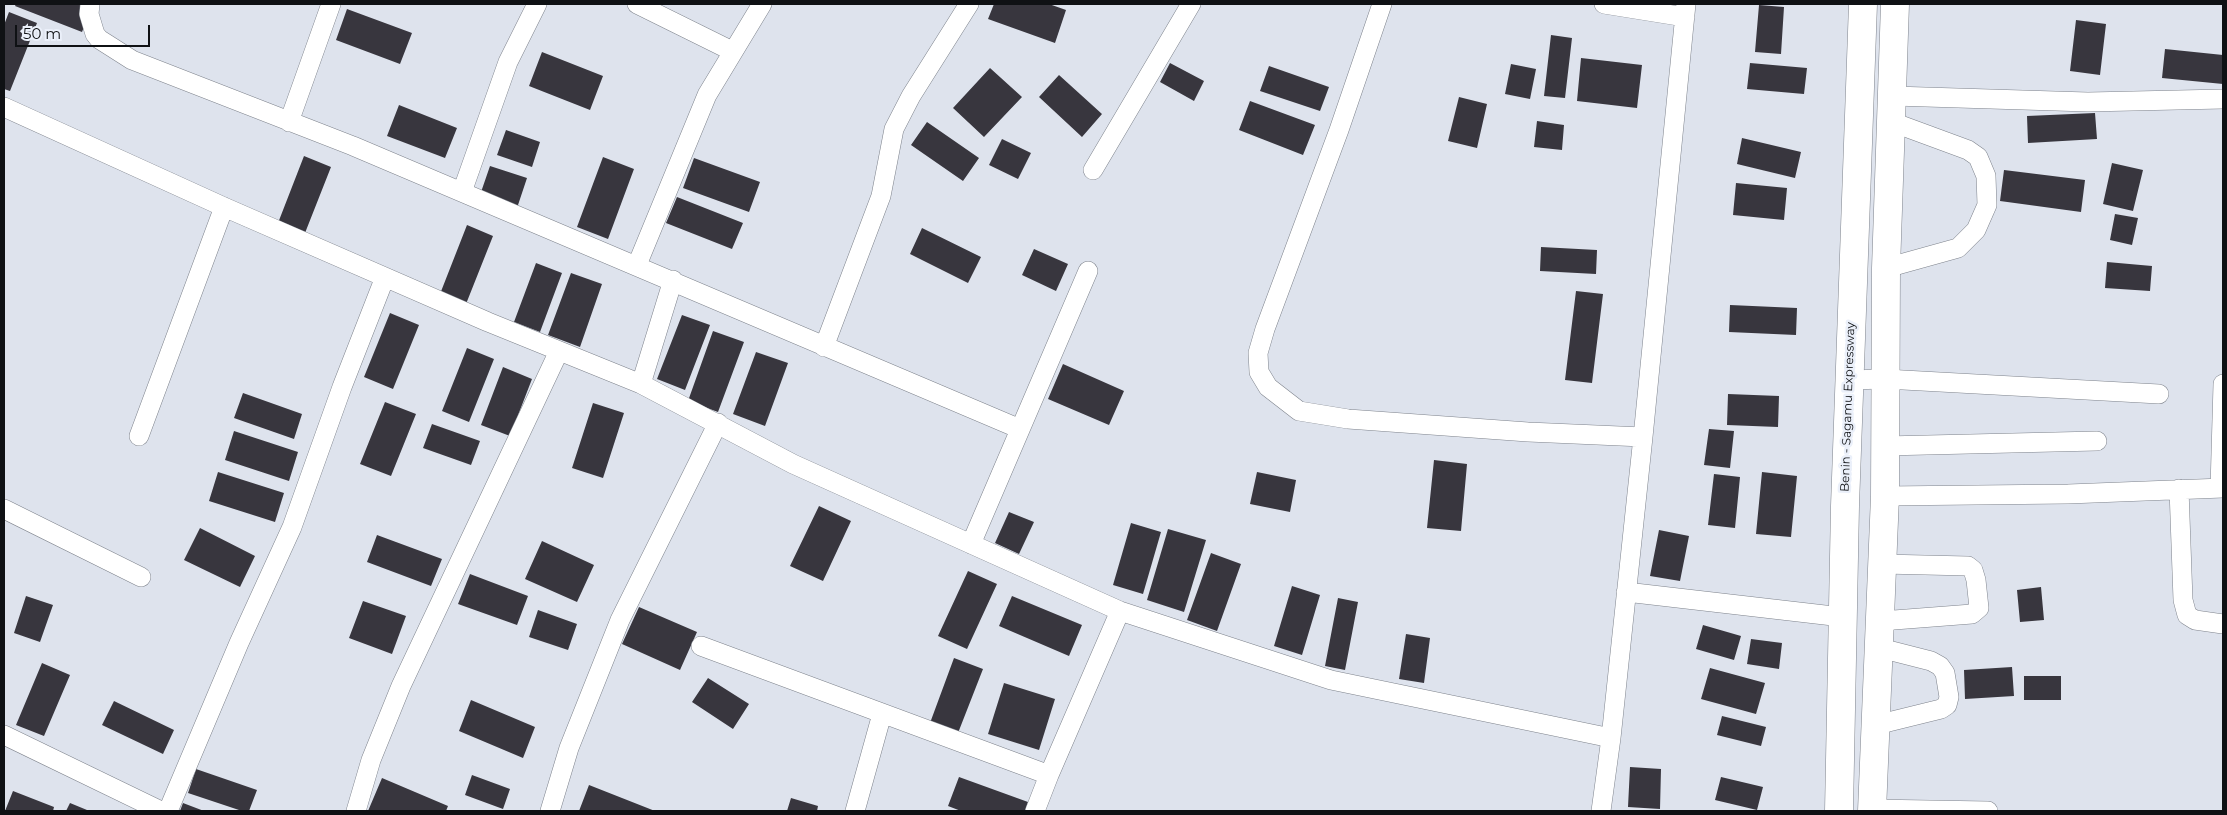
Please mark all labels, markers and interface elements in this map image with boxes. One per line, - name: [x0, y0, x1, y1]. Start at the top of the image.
- scale bar: [18, 15, 152, 47]
- text: 50 m: [23, 24, 61, 43]
- street label: Benin - Sagamu Expressway: [1838, 322, 1858, 492]

